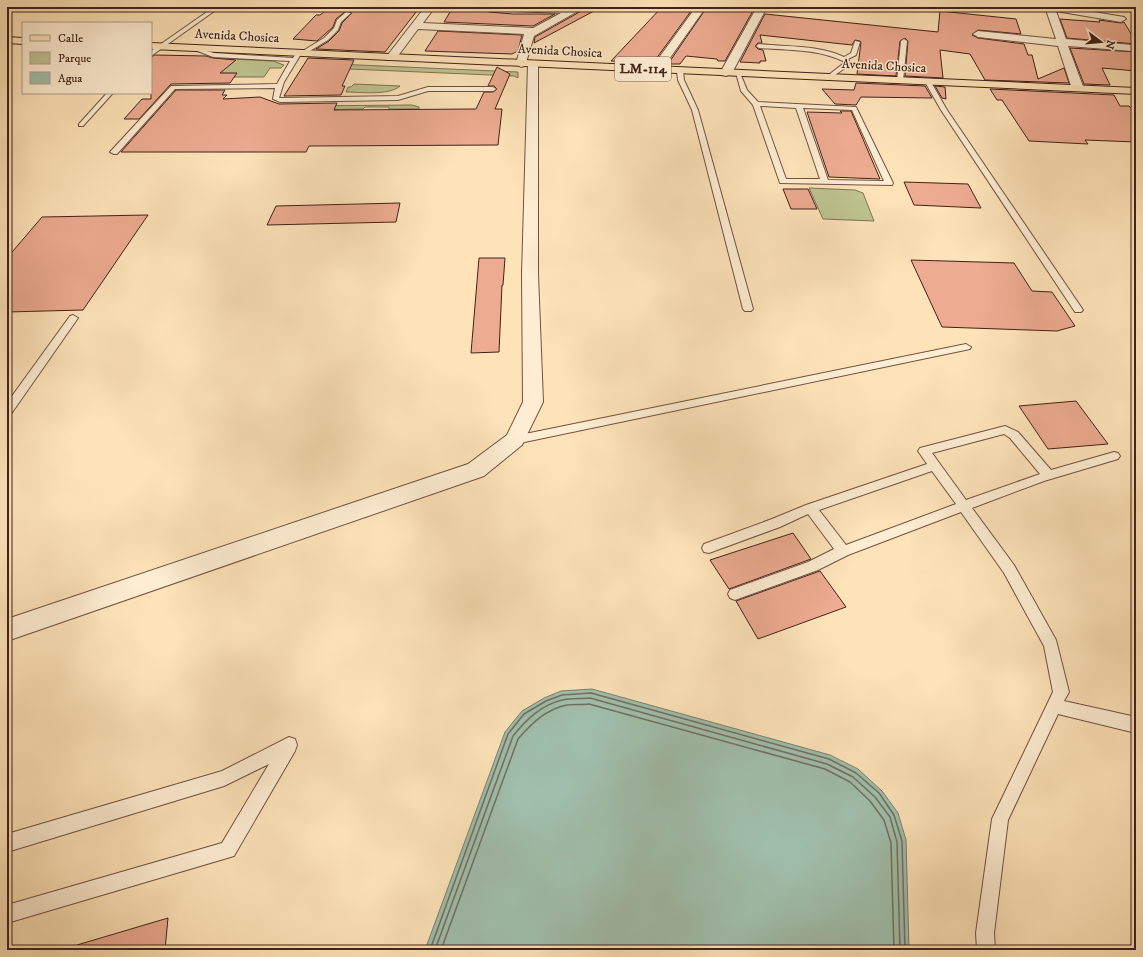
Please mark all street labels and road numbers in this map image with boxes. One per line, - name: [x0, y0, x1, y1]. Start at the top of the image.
- street label: Avenida Chosica: [194, 26, 280, 46]
- street label: Avenida Chosica: [517, 41, 603, 61]
- street label: Avenida Chosica: [841, 56, 927, 76]
- road number: LM-114: [615, 57, 671, 81]

